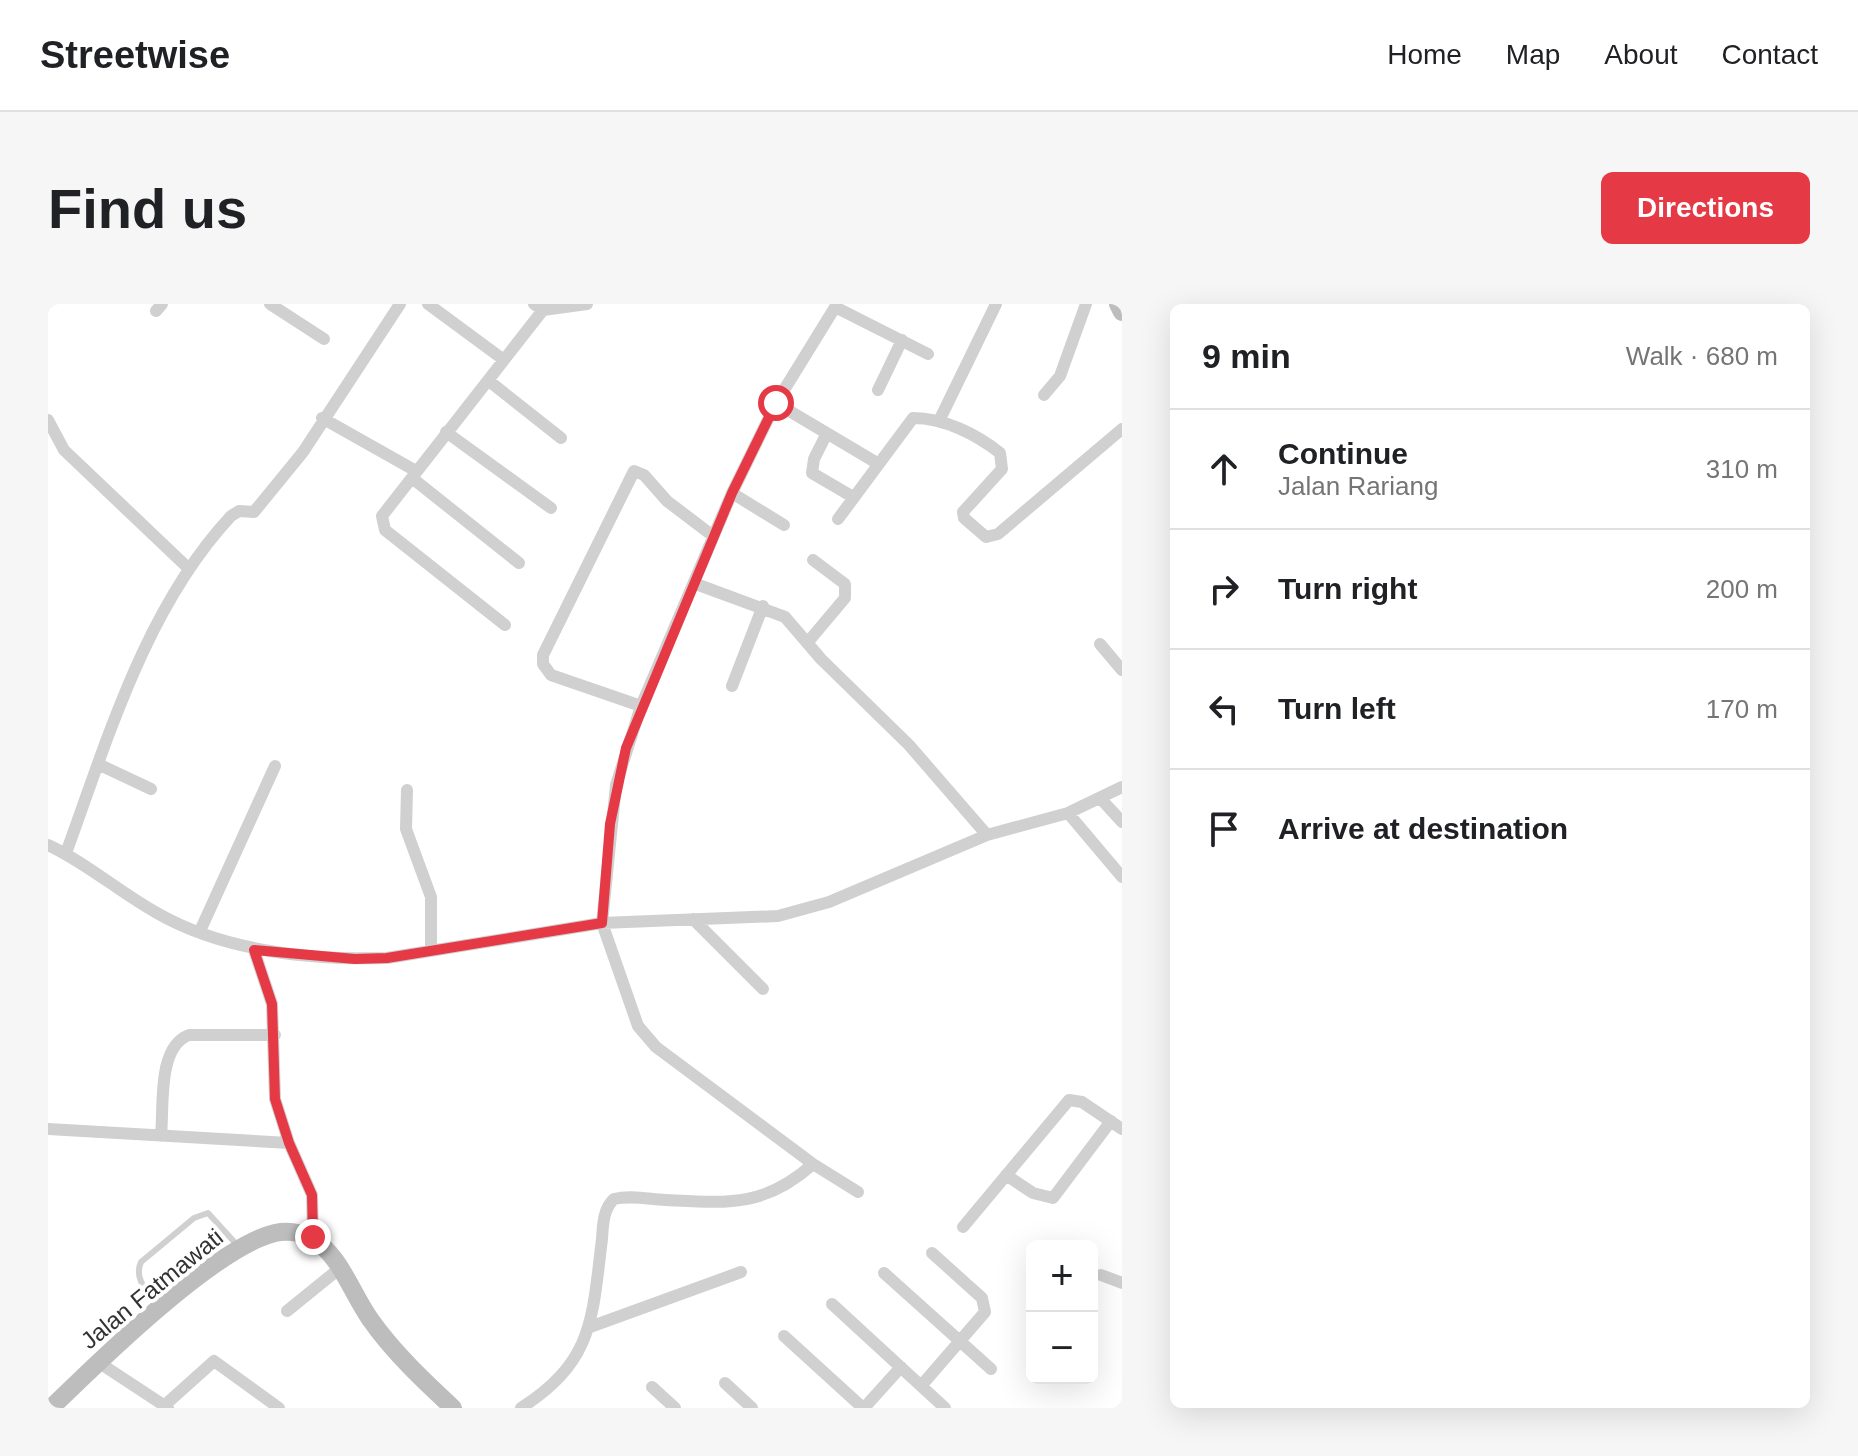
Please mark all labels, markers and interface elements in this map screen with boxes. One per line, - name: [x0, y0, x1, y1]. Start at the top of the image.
- text: Streetwise: [40, 34, 230, 76]
- text: Home: [1387, 39, 1462, 70]
- text: Map: [1506, 39, 1560, 70]
- text: About: [1604, 39, 1678, 70]
- text: Contact: [1722, 39, 1818, 70]
- button: Directions: [1601, 172, 1810, 244]
- text: Find us: [48, 177, 247, 240]
- text: 9 min: [1202, 337, 1291, 375]
- text: Walk · 680 m: [1626, 341, 1778, 371]
- route start: [758, 385, 794, 421]
- text: Continue: [1278, 437, 1408, 470]
- icon: ahead: [1202, 447, 1246, 491]
- text: 310 m: [1706, 454, 1778, 484]
- text: Jalan Rariang: [1278, 471, 1438, 501]
- icon: right: [1202, 567, 1246, 611]
- text: Turn right: [1278, 572, 1417, 605]
- text: 200 m: [1706, 574, 1778, 604]
- icon: left: [1202, 687, 1246, 731]
- text: Turn left: [1278, 692, 1396, 725]
- text: 170 m: [1706, 694, 1778, 724]
- icon: arrive: [1202, 807, 1246, 851]
- text: Arrive at destination: [1278, 812, 1568, 845]
- route end: [295, 1219, 331, 1255]
- street label: Jalan Fatmawati: [75, 1223, 228, 1354]
- map controls: [1026, 1240, 1098, 1384]
- button: +: [1026, 1240, 1098, 1312]
- button: −: [1026, 1312, 1098, 1384]

